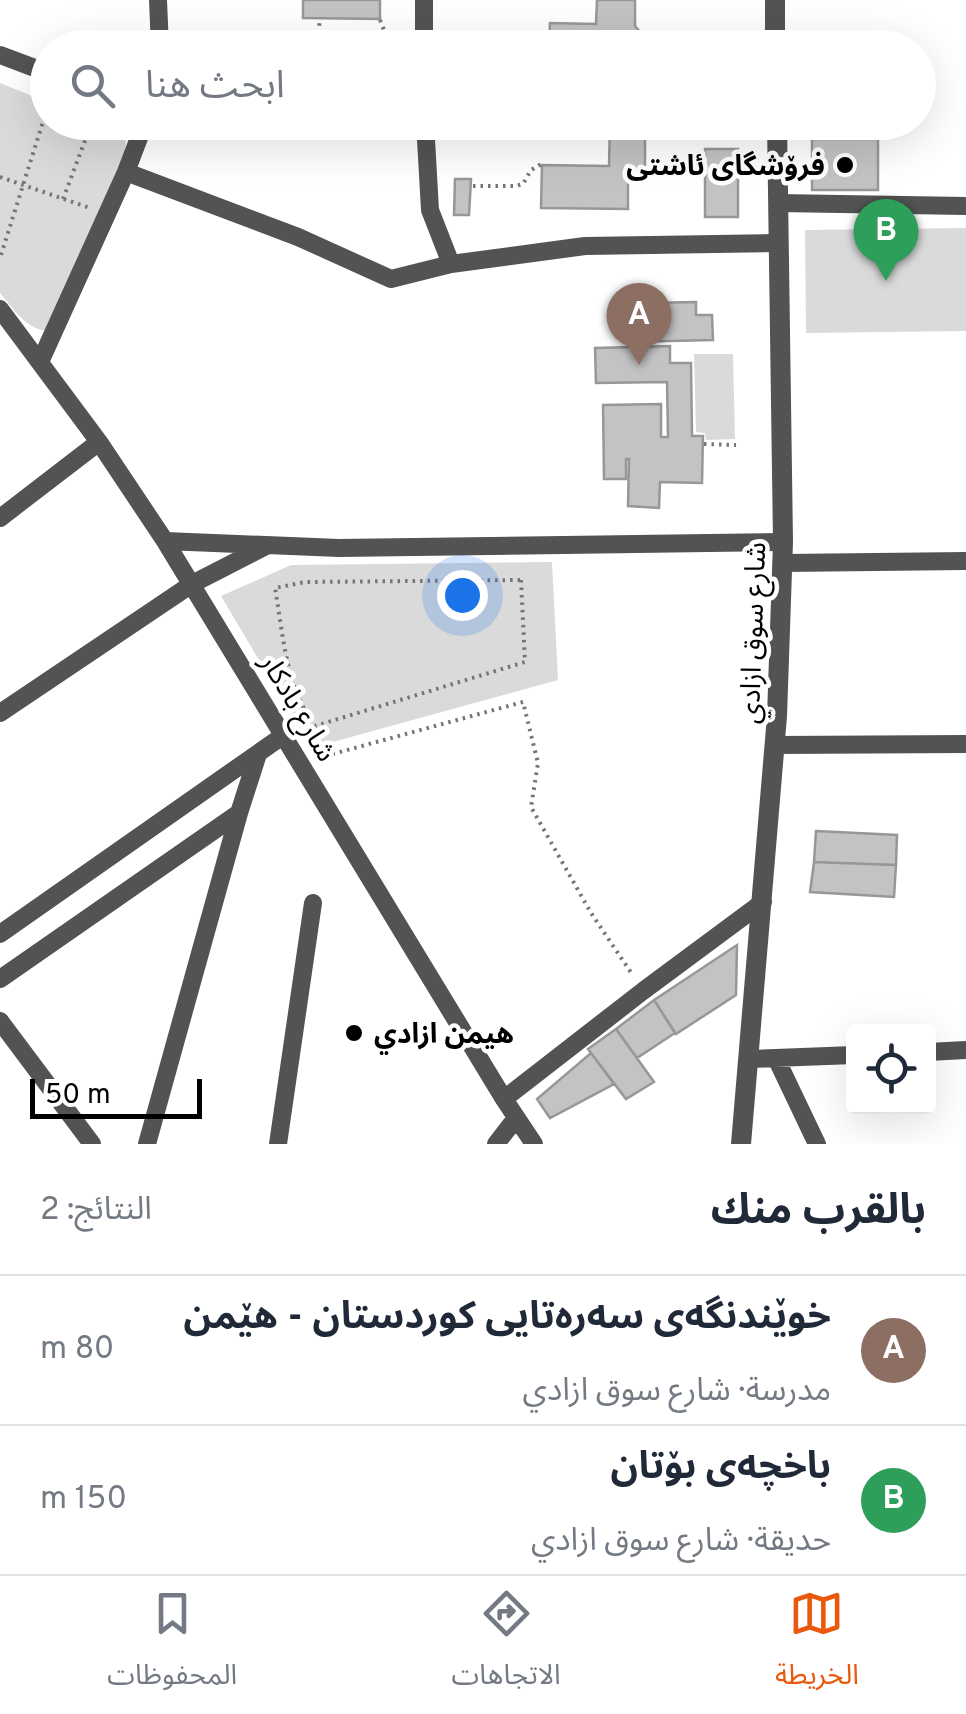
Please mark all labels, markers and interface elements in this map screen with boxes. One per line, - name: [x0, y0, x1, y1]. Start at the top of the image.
- search box: [30, 30, 936, 140]
- icon: search: [65, 58, 120, 113]
- text: ابحث هنا: [145, 63, 285, 112]
- place label: فرۆشگای ئاشتی: [626, 150, 825, 186]
- marker: فرۆشگای ئاشتی: [834, 154, 856, 176]
- pin: B: [854, 198, 918, 281]
- pin: A: [606, 282, 672, 365]
- street label: شارع سوق ازادي: [734, 541, 777, 725]
- your location: [437, 570, 488, 621]
- street label: شارع بادكار: [250, 647, 343, 769]
- place label: هيمن ازادي: [374, 1018, 514, 1055]
- marker: هيمن ازادي: [343, 1022, 365, 1044]
- map controls: [846, 1024, 936, 1114]
- button: locate: [846, 1024, 936, 1114]
- scale bar: [30, 1074, 202, 1118]
- text: 50 m: [45, 1078, 111, 1114]
- text: بالقرب منك: [711, 1186, 926, 1239]
- text: النتائج: 2: [40, 1191, 152, 1231]
- text: خوێندنگەی سەرەتایی کوردستان - هێمن: [184, 1294, 831, 1343]
- text: 80 m: [40, 1330, 114, 1370]
- text: A: [882, 1330, 905, 1370]
- text: مدرسة · شارع سوق ازادي: [523, 1372, 831, 1412]
- text: باخچەی بۆتان: [610, 1444, 831, 1493]
- text: 150 m: [40, 1480, 127, 1520]
- text: B: [882, 1480, 905, 1520]
- text: حديقة · شارع سوق ازادي: [531, 1522, 831, 1562]
- tab: المحفوظات: [107, 1586, 237, 1705]
- tab: الاتجاهات: [451, 1586, 561, 1705]
- tab: الخريطة: [775, 1586, 859, 1705]

